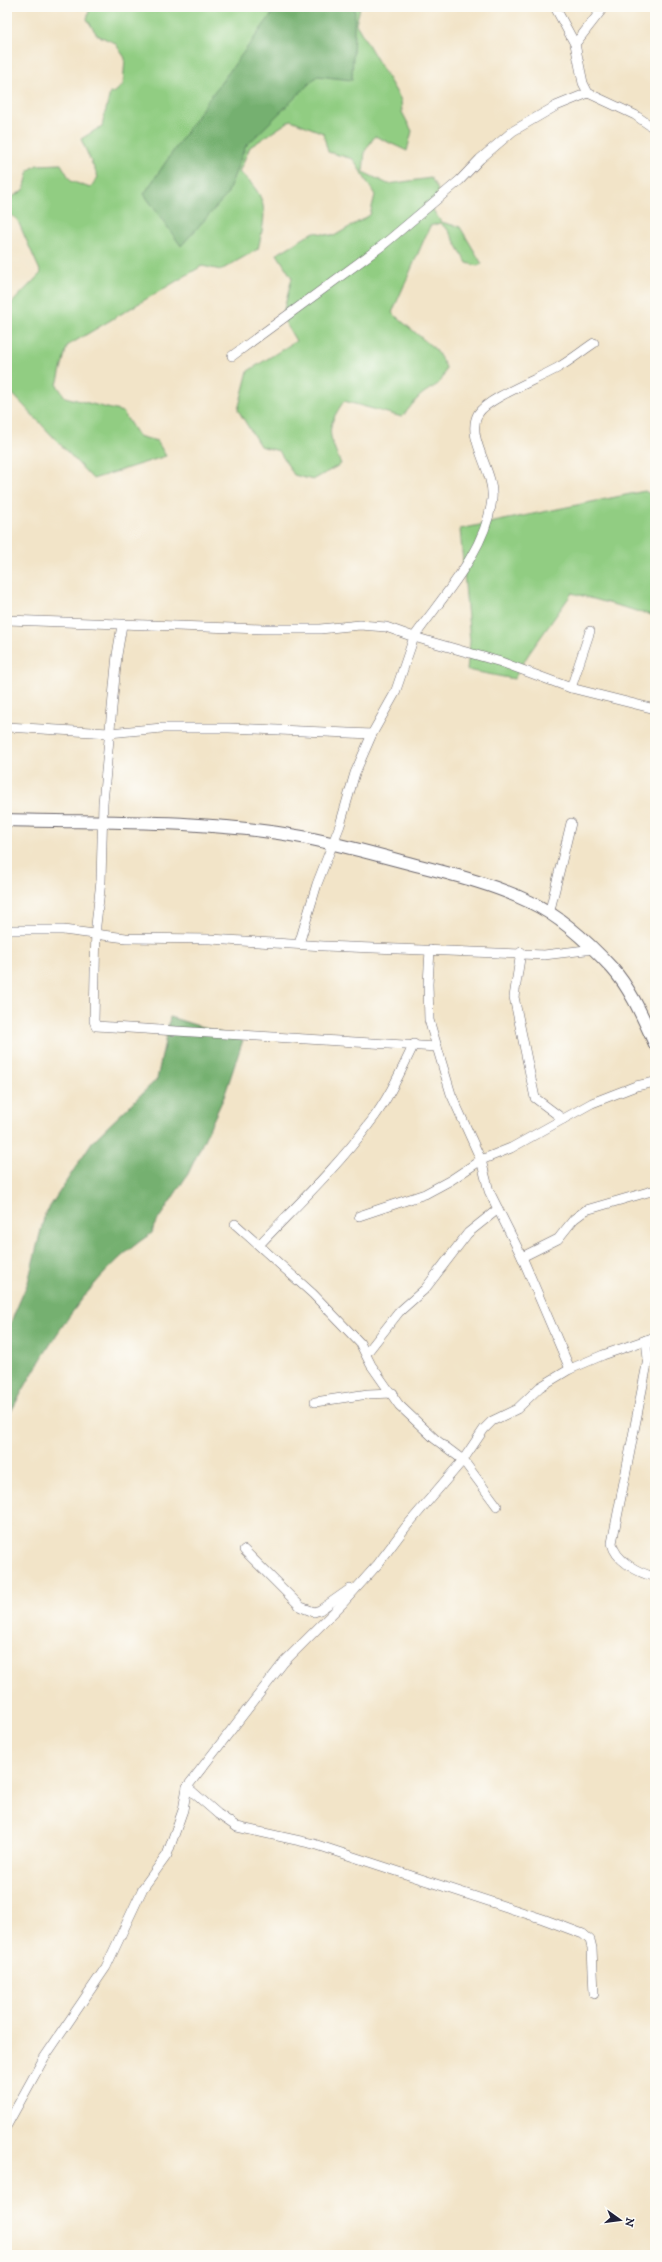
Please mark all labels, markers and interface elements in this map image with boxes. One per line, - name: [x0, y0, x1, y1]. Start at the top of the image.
- north arrow: [600, 2200, 640, 2240]
- text: N: [621, 2216, 637, 2228]

